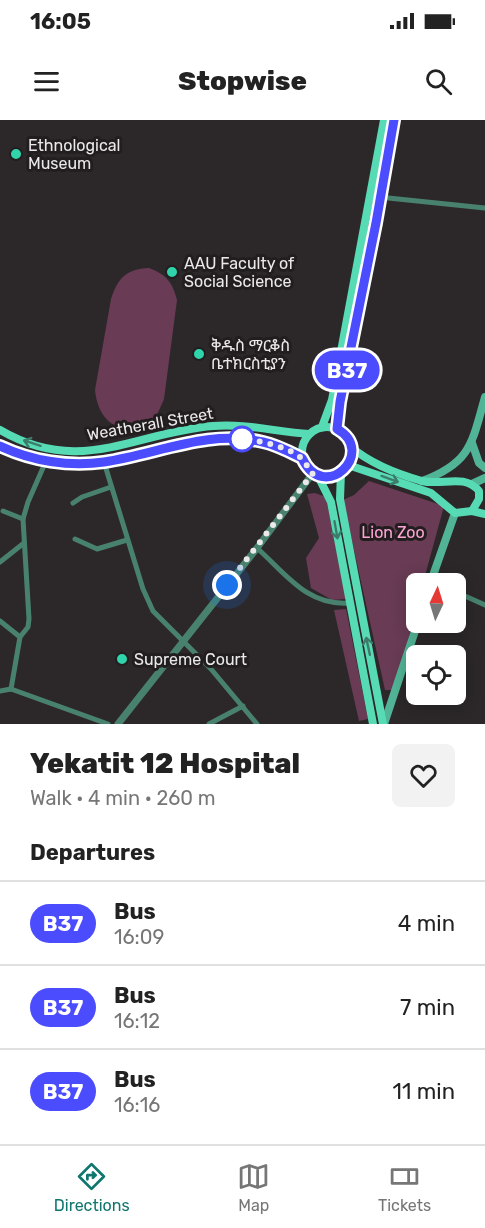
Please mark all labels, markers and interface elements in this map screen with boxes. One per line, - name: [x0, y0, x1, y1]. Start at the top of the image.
- text: 16:05: [30, 8, 91, 35]
- icon: menu: [30, 65, 63, 98]
- text: Stopwise: [178, 65, 307, 97]
- icon: search: [422, 65, 455, 98]
- place label: Ethnological Museum: [28, 136, 120, 173]
- marker: Ethnological Museum: [9, 147, 23, 161]
- place label: AAU Faculty of Social Science: [184, 254, 295, 291]
- marker: AAU Faculty of Social Science: [165, 265, 179, 279]
- place label: ቅዱስ ማርቆስ ቤተክርስቲያን: [211, 336, 290, 373]
- marker: ቅዱስ ማርቆስ ቤተክርስቲያን: [192, 347, 206, 361]
- line badge: B37: [312, 350, 382, 390]
- text: B37: [327, 358, 367, 383]
- street label: Weatherall Street: [85, 404, 215, 444]
- unlabelled marker: [229, 426, 255, 452]
- one-way arrow: [23, 437, 42, 448]
- one-way arrow: [380, 474, 399, 485]
- one-way arrow: [331, 520, 342, 540]
- park label: Lion Zoo: [361, 523, 425, 542]
- your location: [212, 570, 242, 600]
- north arrow: [406, 573, 466, 633]
- map controls: [406, 573, 466, 705]
- one-way arrow: [362, 637, 373, 656]
- button: locate: [406, 645, 466, 705]
- place label: Supreme Court: [134, 650, 247, 669]
- marker: Supreme Court: [115, 652, 129, 666]
- button: heart: [392, 744, 455, 807]
- text: Yekatit 12 Hospital: [30, 747, 300, 780]
- text: Walk · 4 min · 260 m: [30, 786, 216, 810]
- text: Departures: [30, 839, 155, 866]
- text: Bus: [114, 898, 156, 925]
- text: 4 min: [398, 910, 455, 937]
- text: B37: [43, 911, 83, 936]
- text: 16:09: [114, 925, 164, 949]
- text: Bus: [114, 982, 156, 1009]
- text: 7 min: [400, 994, 455, 1021]
- text: B37: [43, 995, 83, 1020]
- text: 16:12: [114, 1009, 160, 1033]
- text: Bus: [114, 1066, 156, 1093]
- text: 11 min: [393, 1078, 455, 1105]
- text: B37: [43, 1079, 83, 1104]
- text: 16:16: [114, 1093, 160, 1117]
- tab: Directions: [54, 1160, 130, 1215]
- tab: Map: [237, 1160, 270, 1215]
- tab: Tickets: [378, 1160, 431, 1215]

